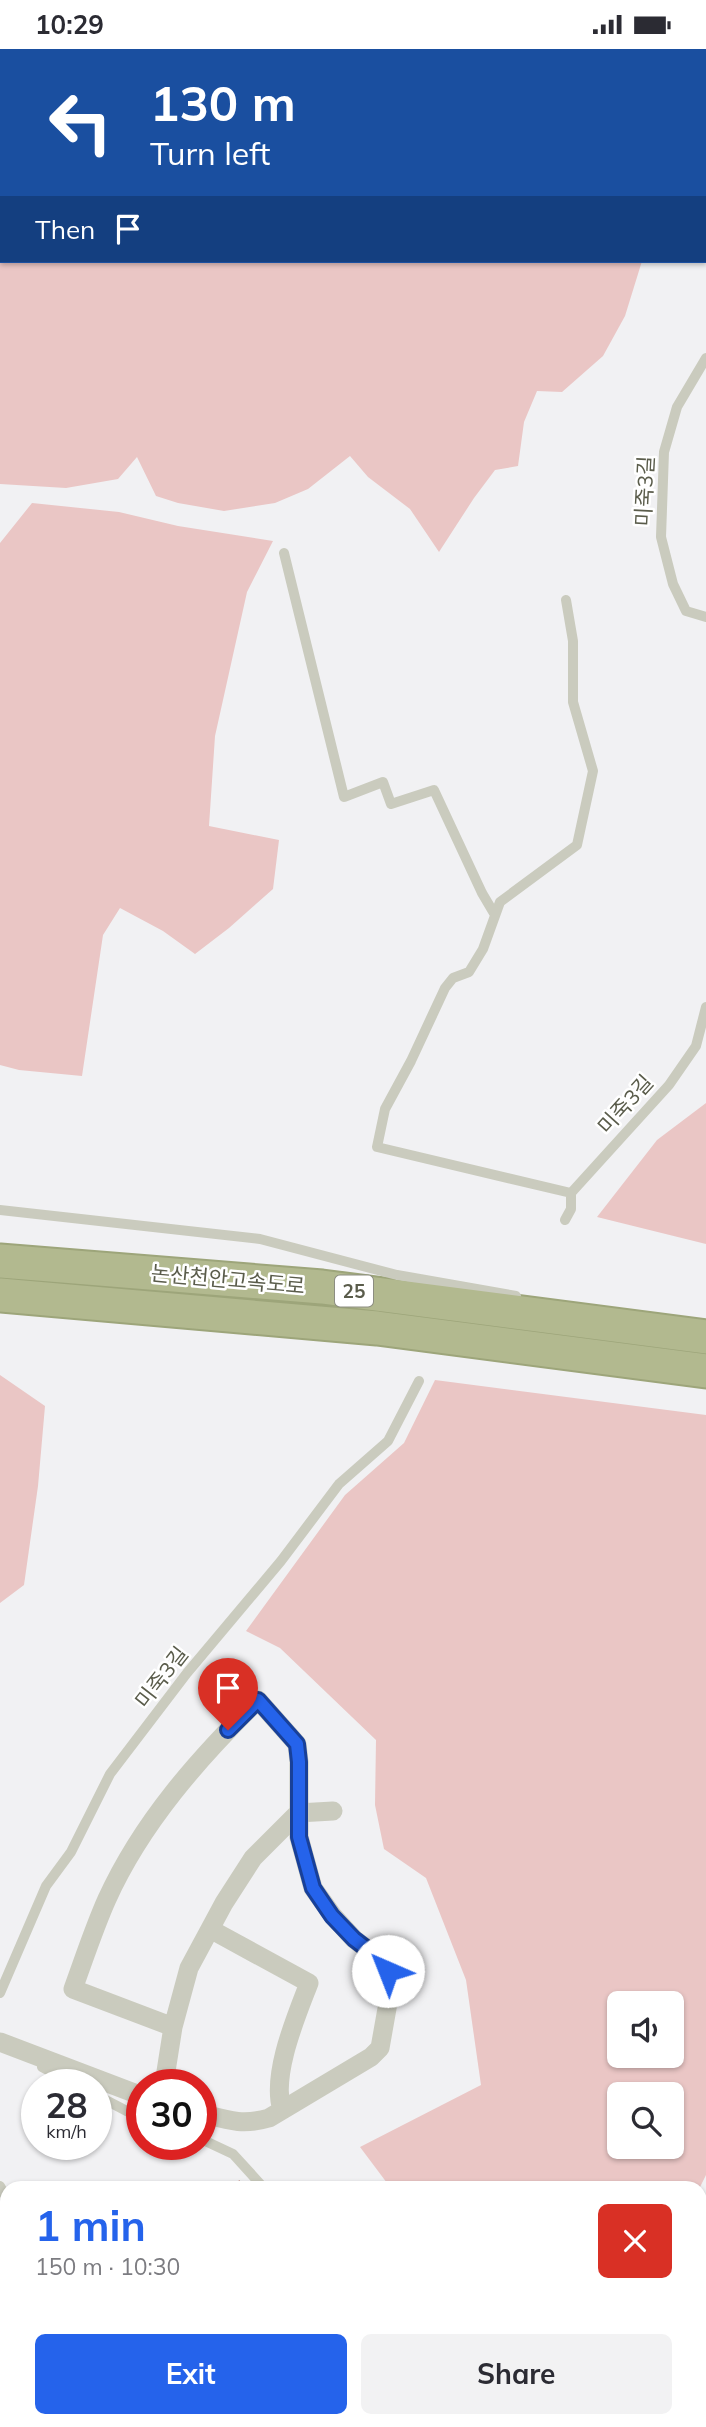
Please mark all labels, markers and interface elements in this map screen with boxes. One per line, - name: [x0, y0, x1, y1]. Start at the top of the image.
- text: 10:29: [35, 8, 104, 41]
- text: 130 m: [150, 72, 296, 133]
- icon: left: [35, 77, 126, 168]
- text: Turn left: [150, 133, 270, 173]
- icon: arrive: [109, 210, 147, 248]
- text: Then: [35, 213, 95, 246]
- street label: 미죽3길: [629, 455, 659, 527]
- street label: 미죽3길: [592, 1069, 658, 1139]
- street label: 논산천안고속도로: [150, 1259, 306, 1299]
- road number: 25: [335, 1275, 373, 1307]
- street label: 미죽3길: [129, 1641, 193, 1713]
- pin: [198, 1658, 258, 1730]
- icon: arrive: [209, 1669, 247, 1707]
- position arrow: [351, 1934, 425, 2008]
- map controls: [607, 1991, 684, 2159]
- button: sound: [607, 1991, 684, 2068]
- speed limit sign: 30: [126, 2069, 217, 2160]
- button: search: [607, 2082, 684, 2159]
- text: 28: [45, 2083, 88, 2127]
- text: km/h: [46, 2120, 87, 2143]
- text: 1 min: [35, 2199, 146, 2252]
- button: close: [598, 2204, 672, 2278]
- text: 150 m · 10:30: [35, 2252, 180, 2281]
- button: Exit: [35, 2334, 347, 2414]
- button: Share: [361, 2334, 672, 2414]

